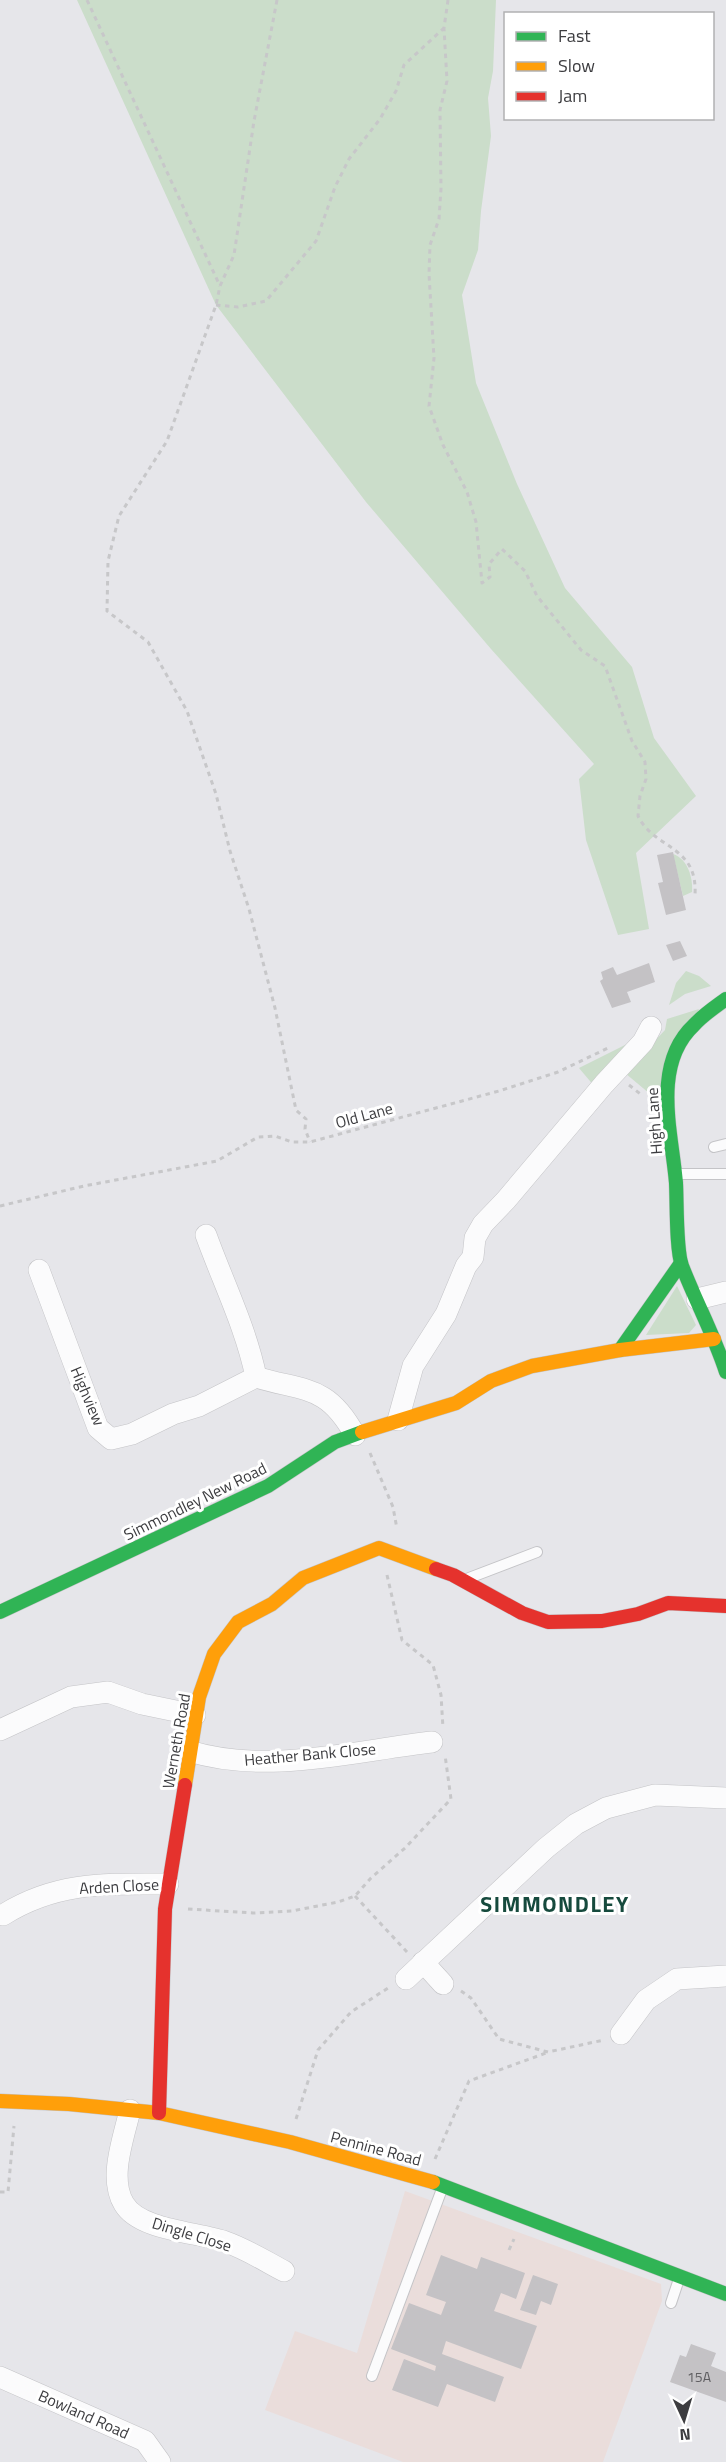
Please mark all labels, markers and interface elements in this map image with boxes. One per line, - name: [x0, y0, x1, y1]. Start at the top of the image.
- legend: [504, 12, 714, 120]
- text: Fast: [558, 22, 591, 49]
- text: Slow: [558, 52, 595, 79]
- text: Jam: [558, 82, 587, 109]
- street label: High Lane: [640, 1087, 668, 1155]
- street label: Old Lane: [333, 1096, 395, 1134]
- street label: Highview: [65, 1363, 111, 1429]
- street label: Simmondley New Road: [119, 1456, 271, 1546]
- street label: Werneth Road: [156, 1691, 196, 1791]
- street label: Heather Bank Close: [243, 1736, 377, 1772]
- street label: Arden Close: [78, 1872, 160, 1900]
- district label: SIMMONDLEY: [480, 1887, 630, 1921]
- street label: Pennine Road: [328, 2124, 424, 2172]
- street label: Dingle Close: [149, 2210, 235, 2258]
- house number: 15A: [687, 2366, 712, 2387]
- street label: Bowland Road: [35, 2383, 133, 2445]
- north arrow: [654, 2390, 714, 2450]
- text: N: [679, 2423, 691, 2447]

